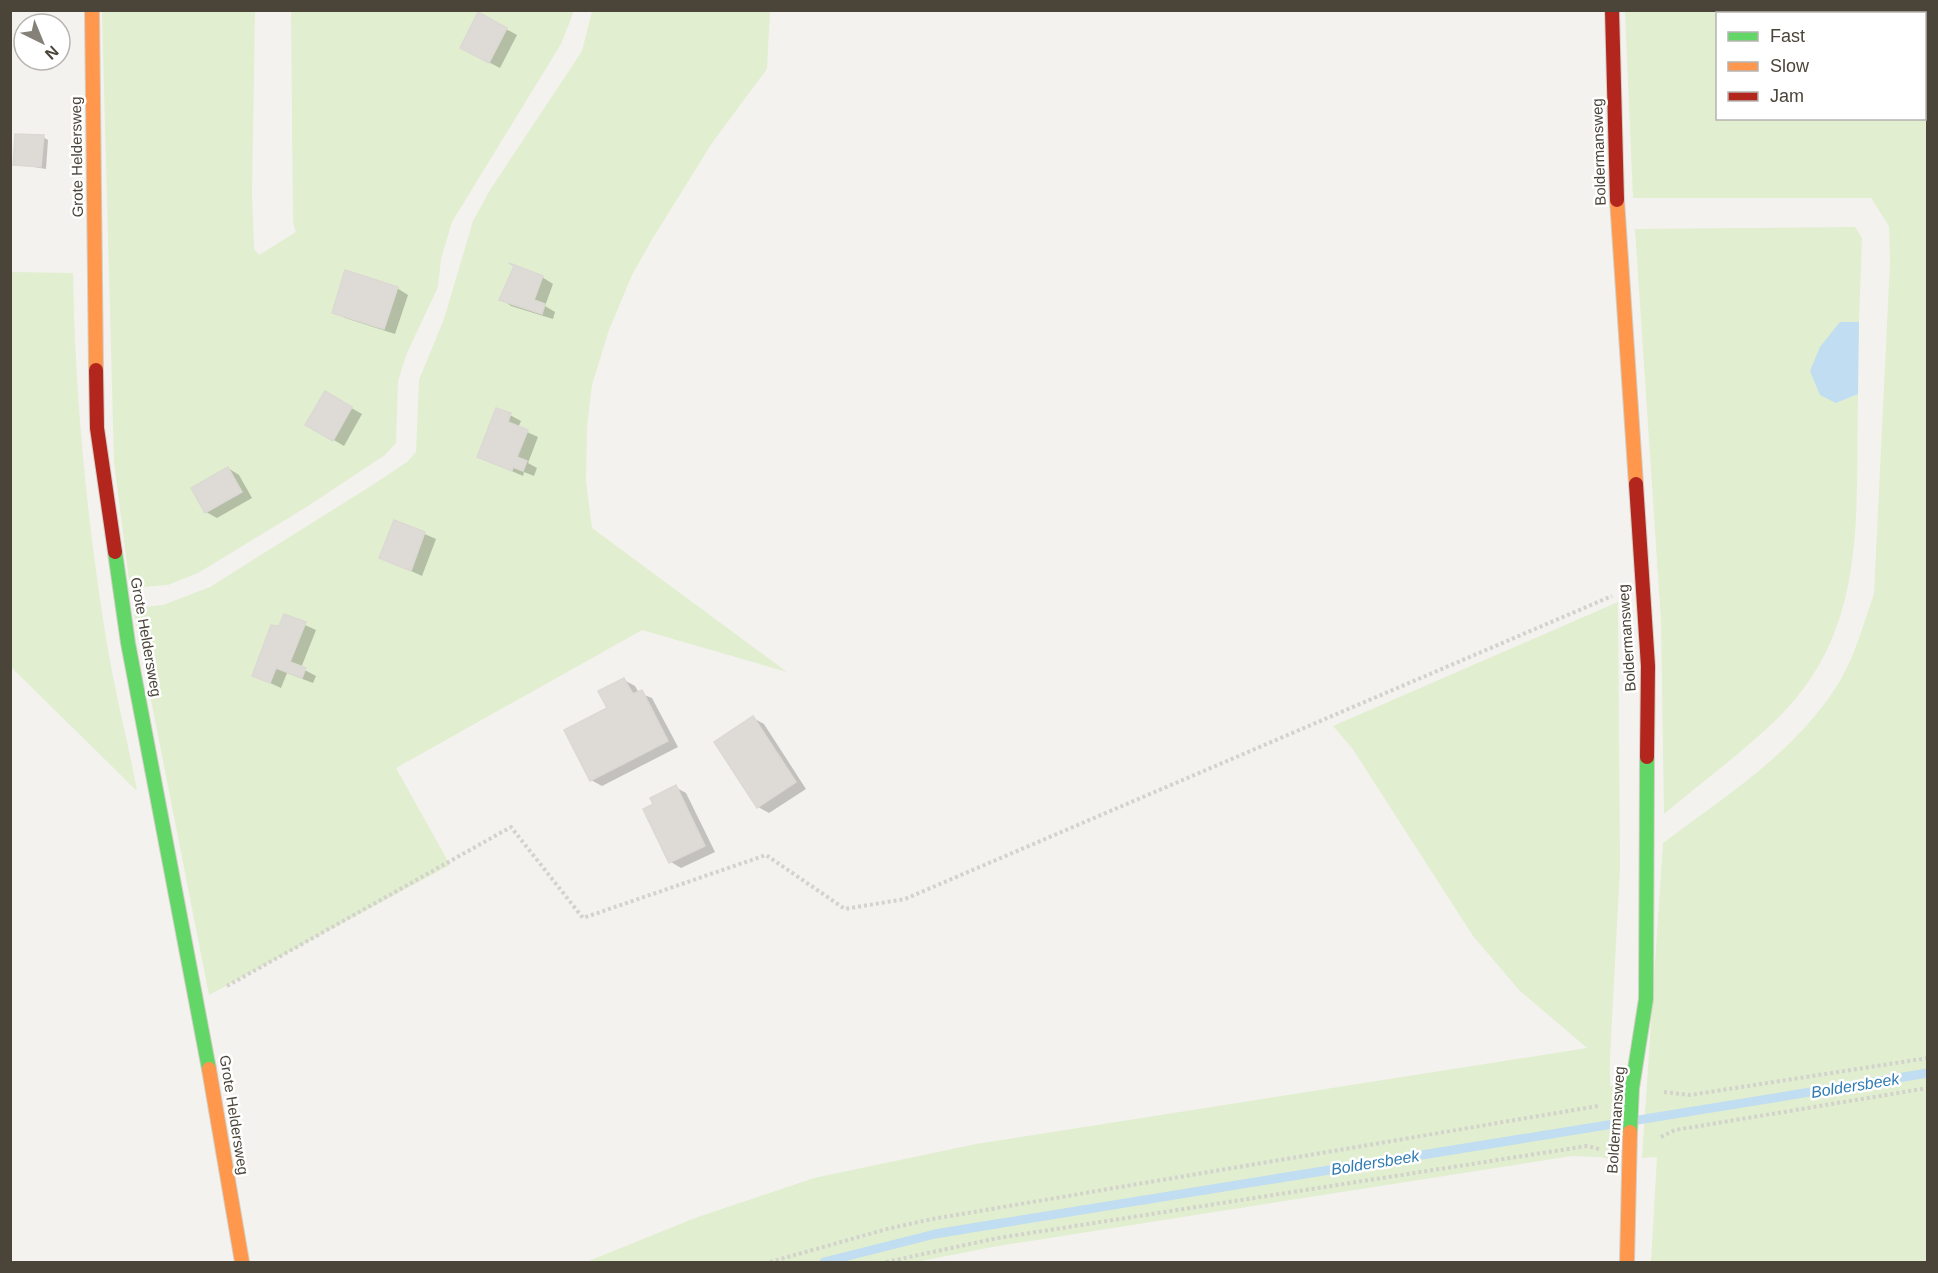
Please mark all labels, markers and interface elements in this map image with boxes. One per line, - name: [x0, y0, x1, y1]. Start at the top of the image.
- north arrow: [12, 12, 72, 72]
- legend: [1716, 12, 1926, 120]
- text: Fast: [1770, 26, 1805, 46]
- text: N: [42, 42, 62, 63]
- text: Slow: [1770, 56, 1810, 76]
- text: Jam: [1770, 86, 1804, 106]
- street label: Grote Heldersweg: [67, 96, 86, 218]
- street label: Boldermansweg: [1588, 98, 1609, 206]
- street label: Grote Heldersweg: [128, 576, 165, 698]
- street label: Boldermansweg: [1614, 584, 1639, 692]
- street label: Grote Heldersweg: [217, 1054, 252, 1176]
- street label: Boldermansweg: [1603, 1066, 1628, 1174]
- water label: Boldersbeek: [1810, 1070, 1901, 1101]
- water label: Boldersbeek: [1330, 1147, 1421, 1178]

